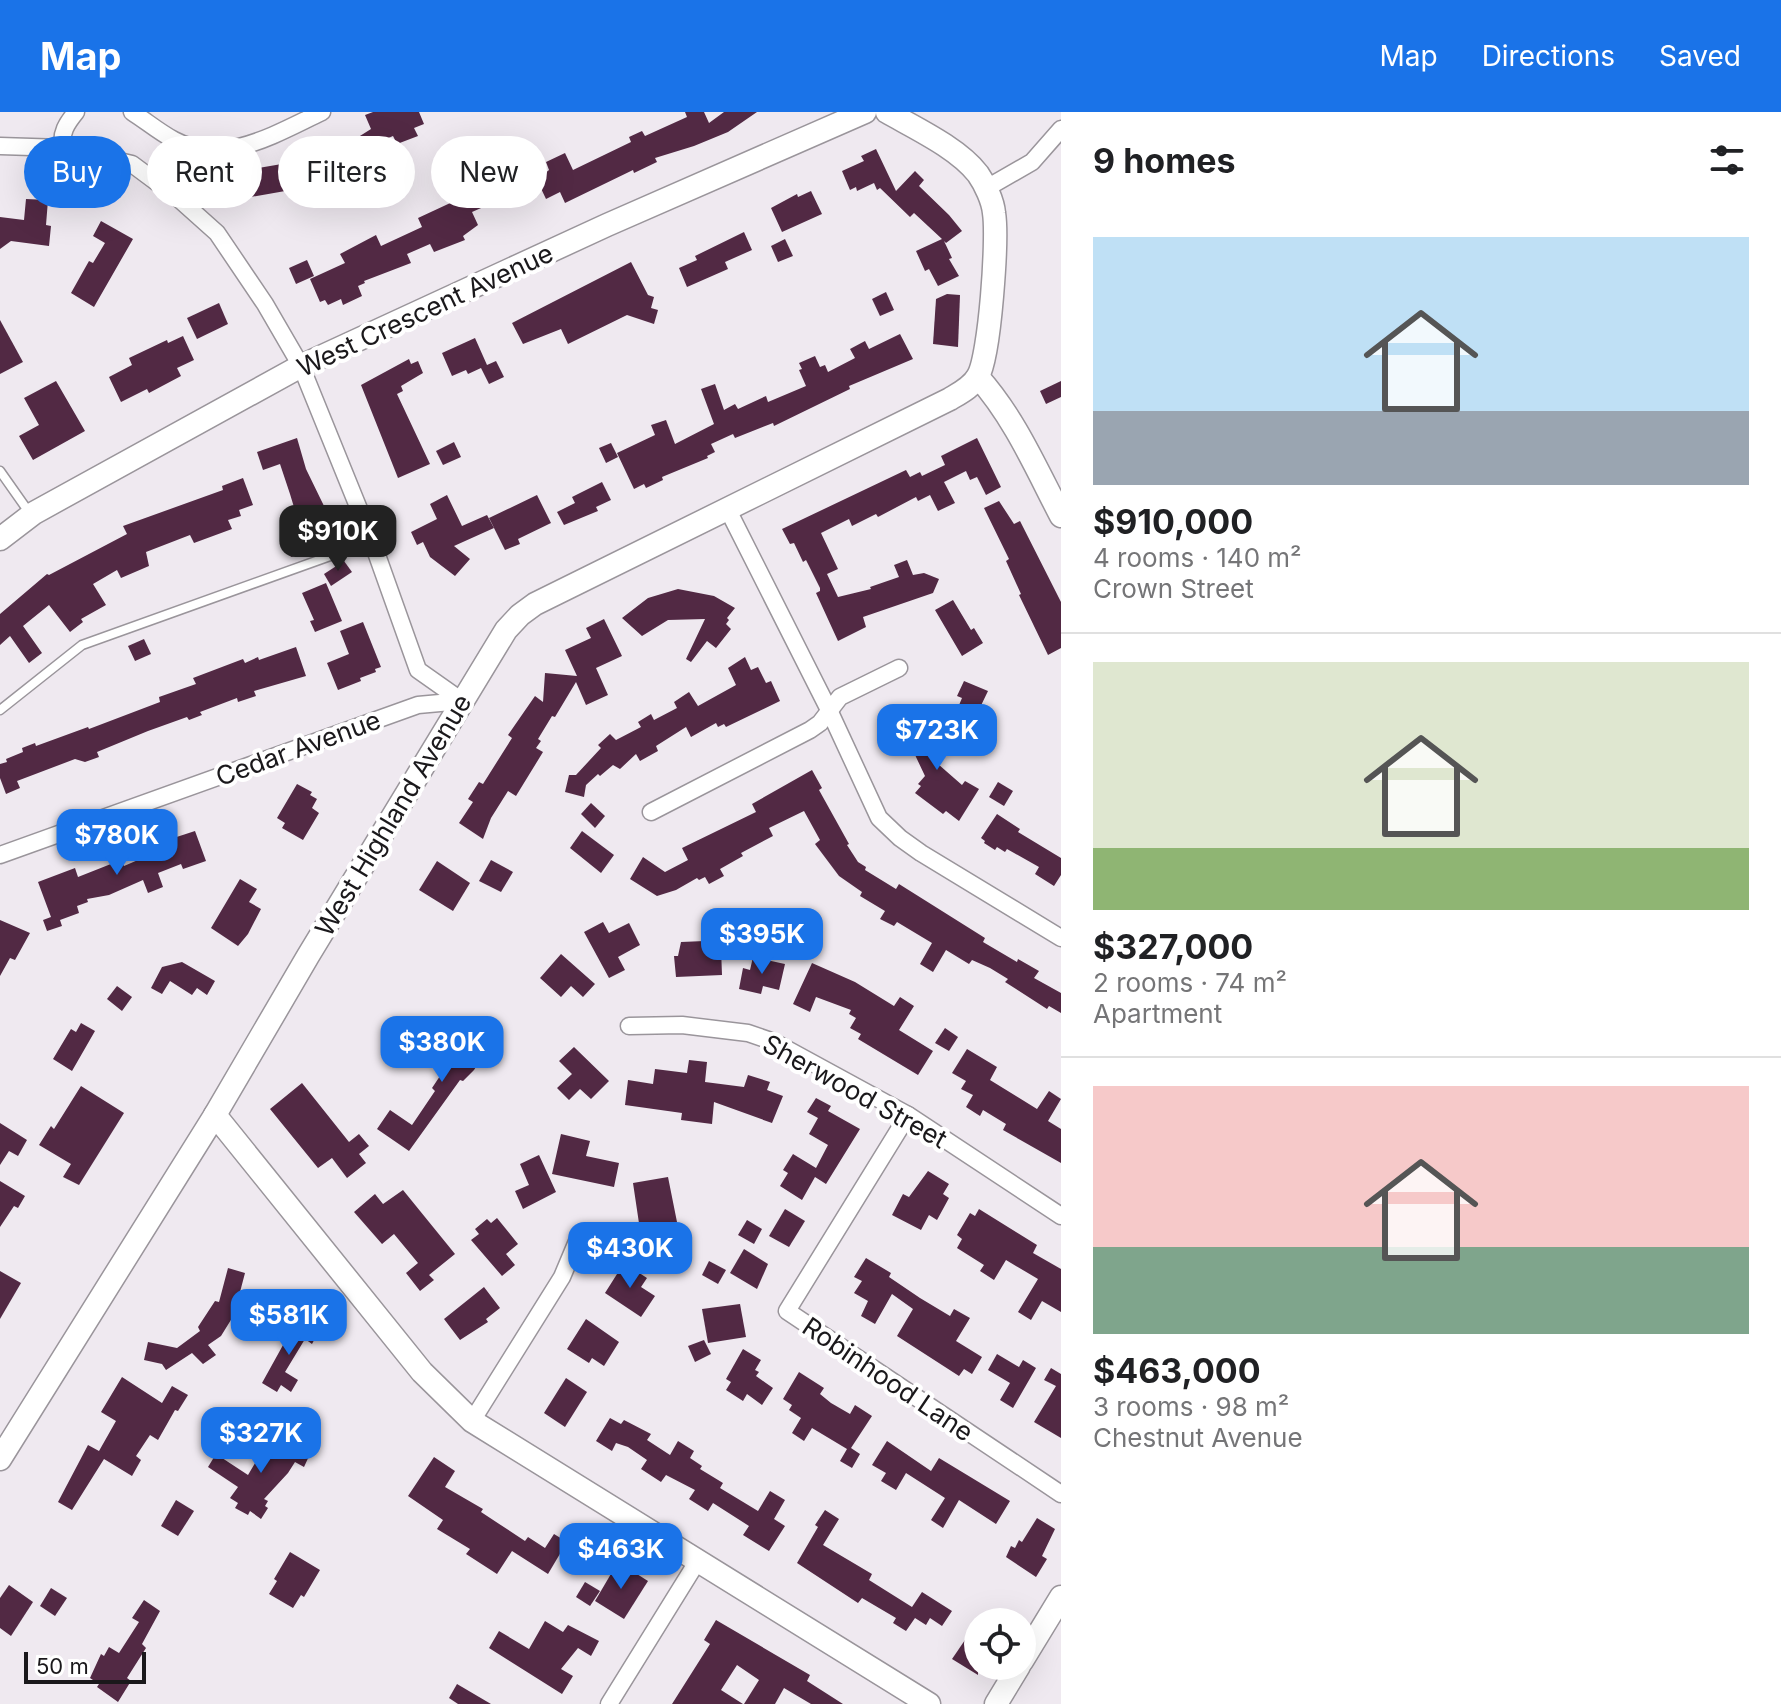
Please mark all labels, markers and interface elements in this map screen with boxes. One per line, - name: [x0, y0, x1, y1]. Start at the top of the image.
- text: Map: [40, 33, 121, 79]
- text: Map: [1379, 39, 1438, 73]
- text: Directions: [1482, 39, 1615, 73]
- text: Saved: [1659, 39, 1741, 73]
- chip: Buy: [24, 136, 131, 208]
- chip: Rent: [147, 136, 262, 208]
- chip: Filters: [278, 136, 415, 208]
- chip: New: [431, 136, 547, 208]
- icon: filters: [1705, 138, 1749, 182]
- text: 9 homes: [1093, 140, 1235, 181]
- street label: West Crescent Avenue: [292, 237, 558, 383]
- icon: home: [1349, 289, 1493, 433]
- text: $910,000: [1093, 501, 1253, 542]
- pin: $910K: [282, 505, 394, 573]
- text: $910K: [297, 515, 379, 546]
- text: 4 rooms · 140 m²: [1093, 542, 1302, 573]
- text: Crown Street: [1093, 573, 1254, 604]
- street label: West Highland Avenue: [308, 688, 478, 942]
- street label: Cedar Avenue: [211, 704, 385, 792]
- pin: $723K: [881, 704, 993, 772]
- text: $723K: [895, 714, 979, 745]
- icon: home: [1349, 714, 1493, 858]
- pin: $780K: [61, 809, 173, 877]
- text: $780K: [75, 819, 159, 850]
- pin: $395K: [706, 908, 818, 976]
- text: $395K: [719, 918, 805, 949]
- text: $327,000: [1093, 926, 1253, 967]
- text: 2 rooms · 74 m²: [1093, 967, 1287, 998]
- text: Apartment: [1093, 998, 1222, 1029]
- pin: $380K: [386, 1016, 498, 1084]
- text: $380K: [399, 1026, 485, 1057]
- street label: Sherwood Street: [757, 1028, 953, 1154]
- icon: home: [1349, 1138, 1493, 1282]
- pin: $430K: [574, 1222, 686, 1290]
- text: $430K: [586, 1232, 674, 1263]
- pin: $581K: [233, 1289, 345, 1357]
- text: $581K: [249, 1299, 329, 1330]
- street label: Robinhood Lane: [797, 1310, 979, 1448]
- text: $463,000: [1093, 1350, 1261, 1391]
- text: 3 rooms · 98 m²: [1093, 1391, 1289, 1422]
- pin: $327K: [205, 1407, 317, 1475]
- text: $327K: [219, 1417, 303, 1448]
- text: Chestnut Avenue: [1093, 1422, 1303, 1453]
- pin: $463K: [565, 1523, 677, 1591]
- text: $463K: [578, 1533, 664, 1564]
- map controls: [964, 1608, 1036, 1680]
- button: locate: [964, 1608, 1036, 1680]
- scale bar: [24, 1648, 146, 1684]
- text: 50 m: [36, 1653, 89, 1679]

